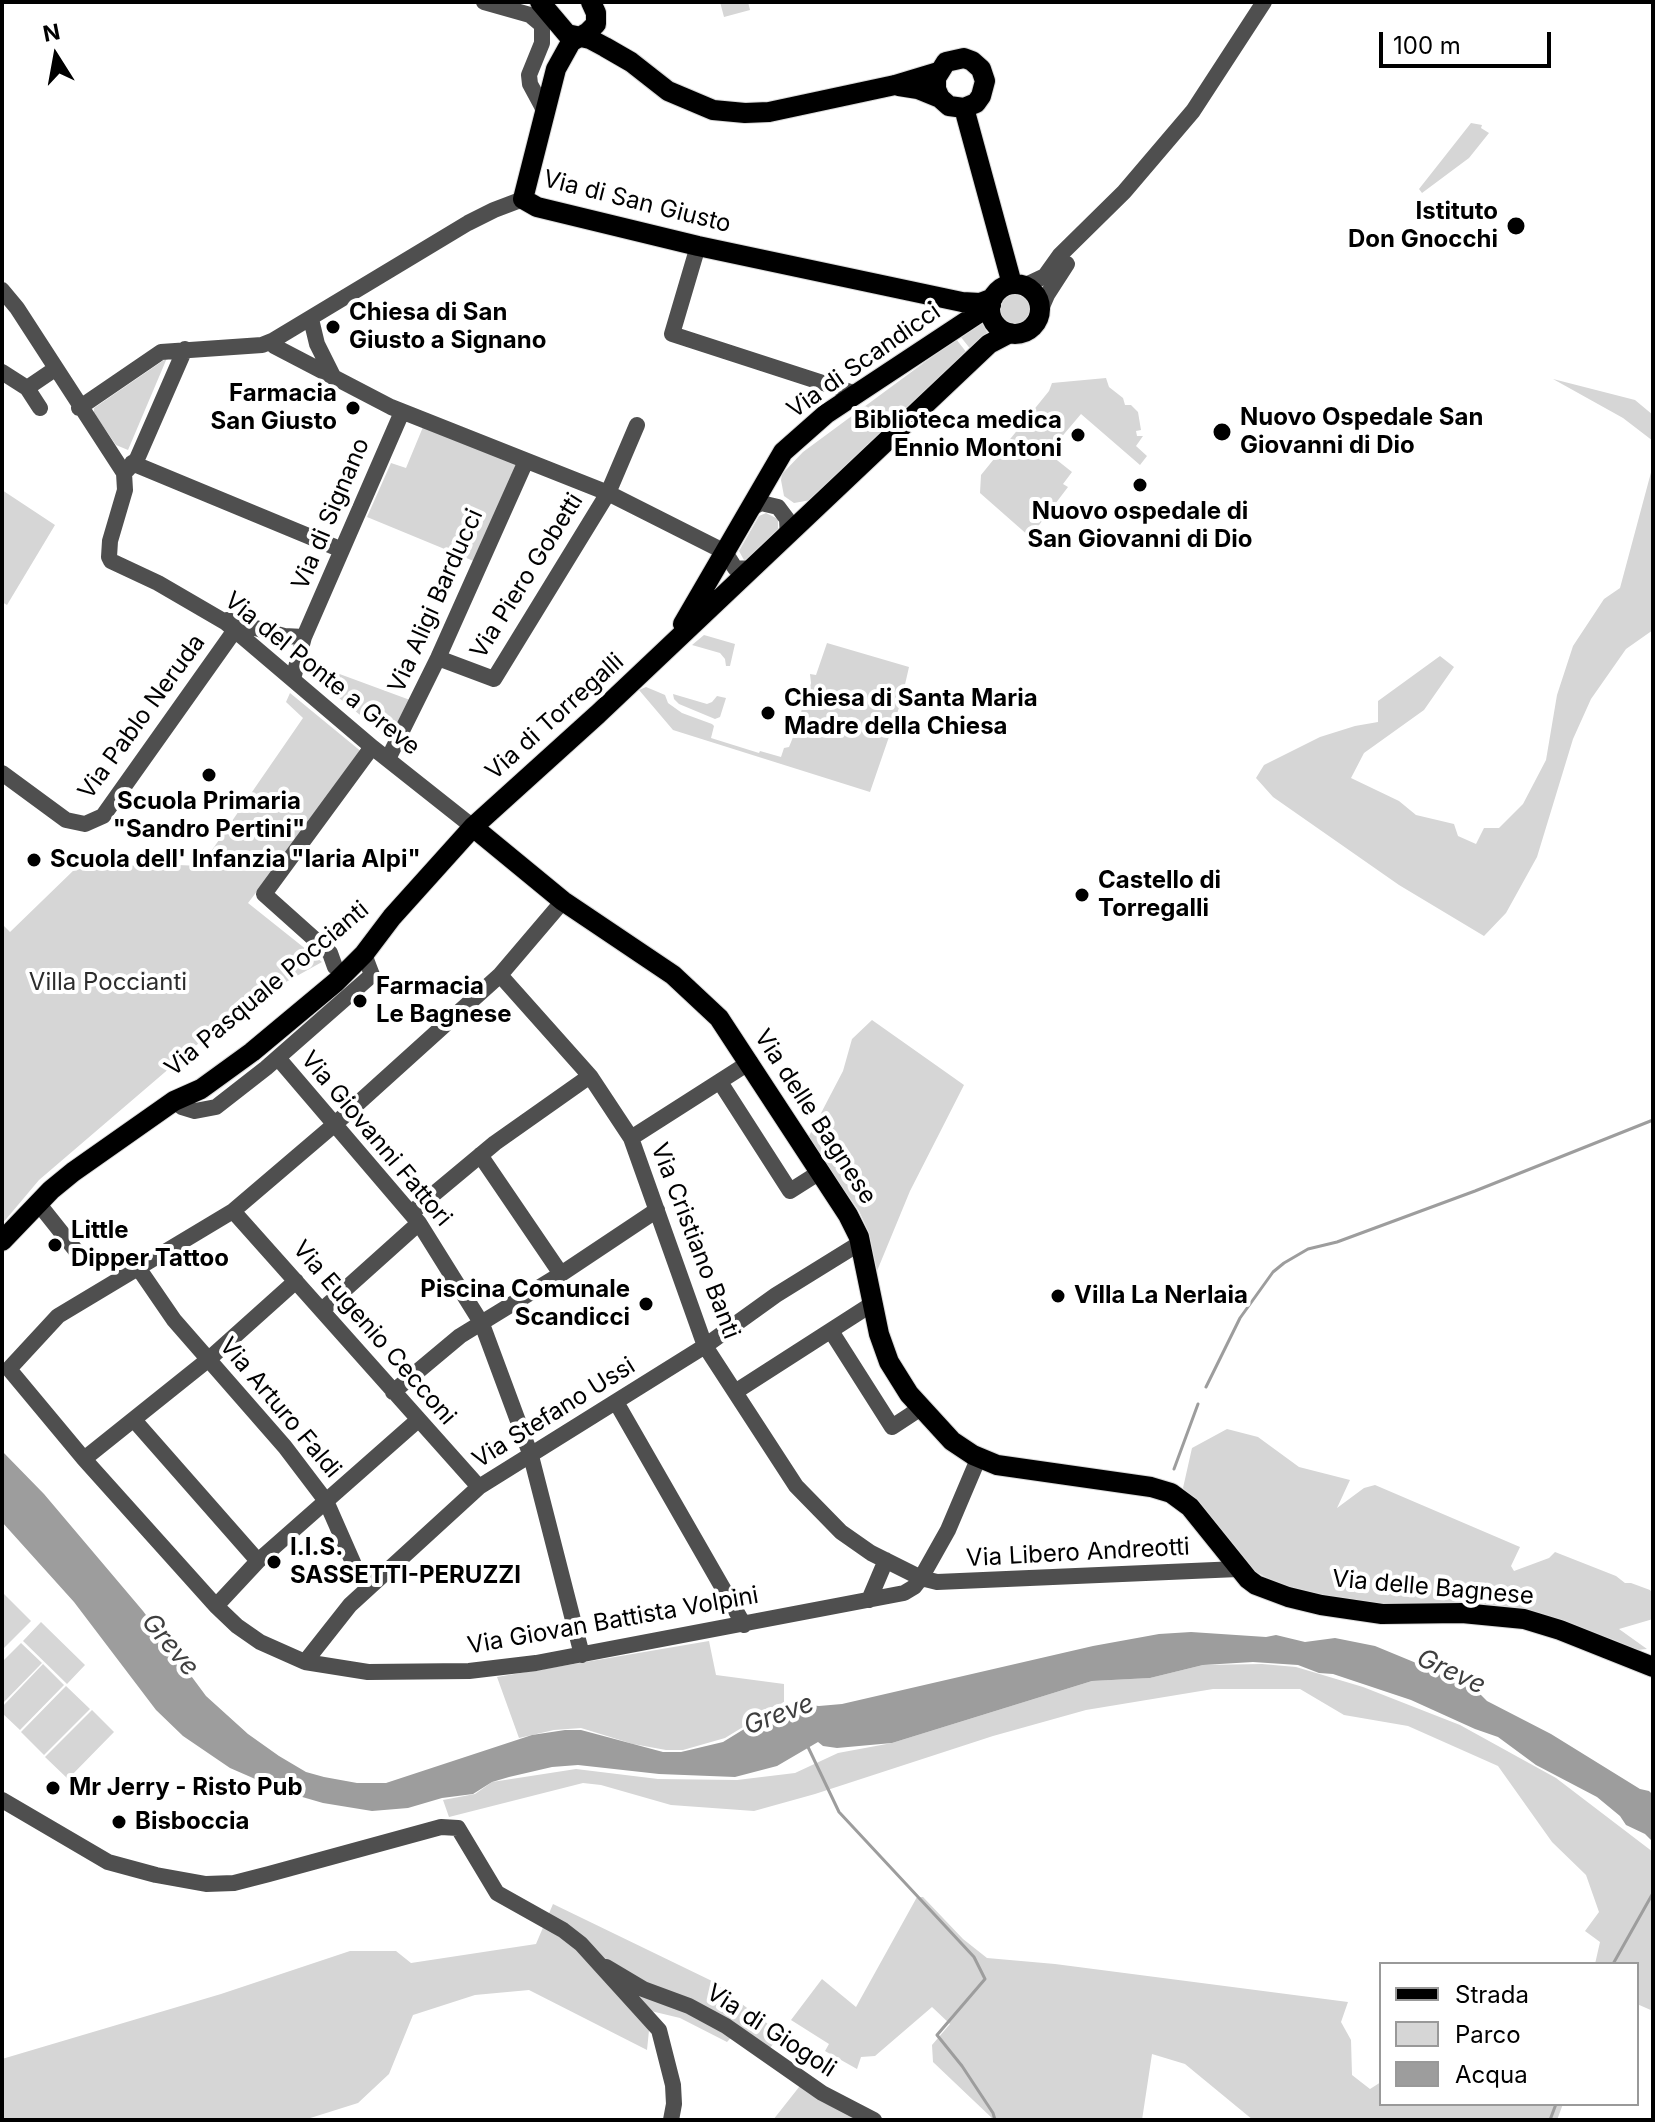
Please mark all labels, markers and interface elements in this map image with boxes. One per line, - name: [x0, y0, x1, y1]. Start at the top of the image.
- north arrow: [16, 16, 96, 96]
- scale bar: [1383, 16, 1555, 66]
- text: N: [41, 18, 62, 47]
- text: 100 m: [1393, 31, 1461, 60]
- street label: Via di San Giusto: [540, 165, 734, 239]
- place label: Istituto Don Gnocchi: [1348, 198, 1498, 254]
- marker: Istituto Don Gnocchi: [1505, 215, 1527, 237]
- street label: Via di Scandicci: [782, 297, 946, 425]
- place label: Chiesa di San Giusto a Signano: [349, 299, 546, 355]
- marker: Chiesa di San Giusto a Signano: [324, 318, 342, 336]
- place label: Farmacia San Giusto: [211, 380, 337, 436]
- marker: Farmacia San Giusto: [344, 399, 362, 417]
- place label: Nuovo Ospedale San Giovanni di Dio: [1240, 404, 1483, 460]
- place label: Biblioteca medica Ennio Montoni: [854, 407, 1062, 463]
- marker: Nuovo Ospedale San Giovanni di Dio: [1211, 421, 1233, 443]
- marker: Biblioteca medica Ennio Montoni: [1069, 426, 1087, 444]
- street label: Via di Signano: [286, 434, 376, 594]
- marker: Nuovo ospedale di San Giovanni di Dio: [1131, 476, 1149, 494]
- street label: Via Piero Gobetti: [465, 488, 589, 664]
- place label: Nuovo ospedale di San Giovanni di Dio: [1027, 498, 1253, 554]
- street label: Via Aligi Barducci: [383, 505, 489, 697]
- street label: Via del Ponte a Greve: [218, 586, 426, 762]
- street label: Via Pablo Neruda: [73, 629, 211, 805]
- street label: Via di Torregalli: [480, 648, 630, 786]
- place label: Chiesa di Santa Maria Madre della Chiesa: [784, 685, 1038, 741]
- marker: Chiesa di Santa Maria Madre della Chiesa: [759, 704, 777, 722]
- marker: Scuola Primaria "Sandro Pertini": [200, 766, 218, 784]
- place label: Scuola Primaria "Sandro Pertini": [113, 788, 305, 844]
- place label: Scuola dell' Infanzia "Iaria Alpi": [50, 846, 421, 874]
- marker: Scuola dell' Infanzia "Iaria Alpi": [25, 851, 43, 869]
- place label: Castello di Torregalli: [1098, 867, 1221, 923]
- marker: Castello di Torregalli: [1073, 886, 1091, 904]
- street label: Via Pasquale Poccianti: [159, 895, 375, 1083]
- park label: Villa Poccianti: [29, 969, 187, 997]
- place label: Farmacia Le Bagnese: [376, 973, 512, 1029]
- marker: Farmacia Le Bagnese: [351, 992, 369, 1010]
- street label: Via delle Bagnese: [748, 1024, 882, 1210]
- street label: Via Giovanni Fattori: [294, 1046, 458, 1232]
- street label: Via Cristiano Banti: [644, 1139, 746, 1343]
- place label: Little Dipper Tattoo: [71, 1217, 229, 1273]
- street label: Via Eugenio Cecconi: [286, 1235, 462, 1431]
- marker: Little Dipper Tattoo: [46, 1236, 64, 1254]
- place label: Piscina Comunale Scandicci: [420, 1276, 630, 1332]
- place label: Villa La Nerlaia: [1074, 1282, 1248, 1310]
- marker: Villa La Nerlaia: [1049, 1287, 1067, 1305]
- marker: Piscina Comunale Scandicci: [637, 1295, 655, 1313]
- street label: Via Arturo Faldi: [213, 1332, 347, 1484]
- street label: Via Stefano Ussi: [468, 1352, 640, 1474]
- street label: Via Libero Andreotti: [965, 1533, 1191, 1573]
- place label: I.I.S. SASSETTI-PERUZZI: [290, 1534, 521, 1590]
- marker: I.I.S. SASSETTI-PERUZZI: [265, 1553, 283, 1571]
- street label: Via delle Bagnese: [1331, 1565, 1535, 1611]
- street label: Via Giovan Battista Volpini: [465, 1581, 761, 1661]
- water label: Greve: [135, 1607, 205, 1683]
- water label: Greve: [1412, 1643, 1490, 1701]
- water label: Greve: [740, 1688, 818, 1742]
- place label: Mr Jerry - Risto Pub: [69, 1774, 303, 1802]
- marker: Mr Jerry - Risto Pub: [44, 1779, 62, 1797]
- place label: Bisboccia: [135, 1808, 249, 1836]
- marker: Bisboccia: [110, 1813, 128, 1831]
- legend: [1379, 1962, 1639, 2106]
- street label: Via di Giogoli: [701, 1978, 841, 2084]
- text: Strada: [1455, 1980, 1529, 2009]
- text: Parco: [1455, 2020, 1521, 2049]
- text: Acqua: [1455, 2060, 1528, 2089]

